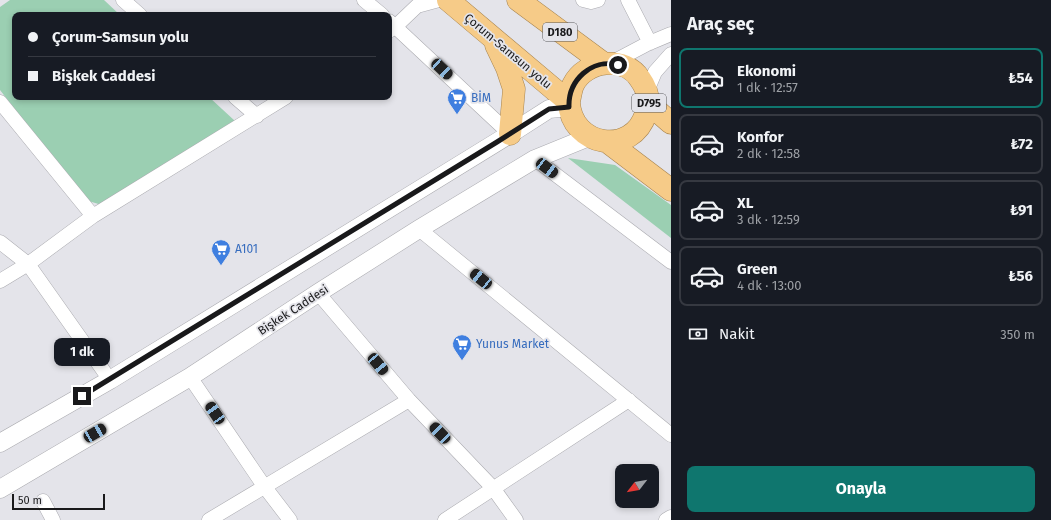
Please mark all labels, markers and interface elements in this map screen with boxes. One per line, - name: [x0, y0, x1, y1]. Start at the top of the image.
- street label: Çorum-Samsun yolu: [462, 11, 554, 91]
- text: Araç seç: [687, 13, 754, 35]
- road number: D180: [543, 23, 577, 41]
- text: Çorum-Samsun yolu: [52, 28, 189, 46]
- car: [429, 56, 455, 82]
- route start: [609, 56, 627, 74]
- icon: car: [689, 60, 725, 96]
- text: Ekonomi: [737, 62, 796, 80]
- text: Bişkek Caddesi: [52, 67, 155, 85]
- text: ₺54: [1008, 69, 1033, 87]
- text: 1 dk · 12:57: [737, 80, 798, 95]
- supermarket icon: BİM: [446, 87, 468, 115]
- place label: BİM: [471, 90, 491, 105]
- road number: D795: [632, 94, 666, 112]
- icon: car: [689, 126, 725, 162]
- text: Konfor: [737, 128, 784, 146]
- text: ₺72: [1010, 135, 1033, 153]
- text: 2 dk · 12:58: [737, 146, 800, 161]
- car: [534, 156, 560, 180]
- icon: car: [689, 192, 725, 228]
- text: XL: [737, 194, 753, 212]
- text: ₺91: [1010, 201, 1033, 219]
- text: 3 dk · 12:59: [737, 212, 800, 227]
- supermarket icon: A101: [210, 238, 232, 266]
- place label: A101: [235, 242, 258, 256]
- icon: car: [689, 258, 725, 294]
- text: Green: [737, 260, 777, 278]
- car: [468, 267, 494, 291]
- text: ₺56: [1008, 267, 1033, 285]
- text: 4 dk · 13:00: [737, 278, 802, 293]
- street label: Bişkek Caddesi: [255, 282, 331, 338]
- icon: cash: [687, 323, 709, 345]
- text: Nakit: [719, 325, 755, 343]
- text: 350 m: [1000, 327, 1035, 342]
- supermarket icon: Yunus Market: [451, 333, 473, 361]
- place label: Yunus Market: [476, 337, 550, 351]
- callout: 1 dk: [54, 338, 110, 366]
- text: 1 dk: [70, 344, 94, 359]
- car: [366, 351, 390, 377]
- route end: [73, 387, 91, 405]
- car: [203, 400, 227, 426]
- car: [427, 420, 453, 446]
- car: [82, 422, 108, 444]
- north arrow: [615, 464, 659, 508]
- map controls: [615, 464, 659, 508]
- button: Onayla: [687, 466, 1035, 512]
- scale bar: [12, 492, 105, 511]
- text: 50 m: [18, 494, 42, 507]

